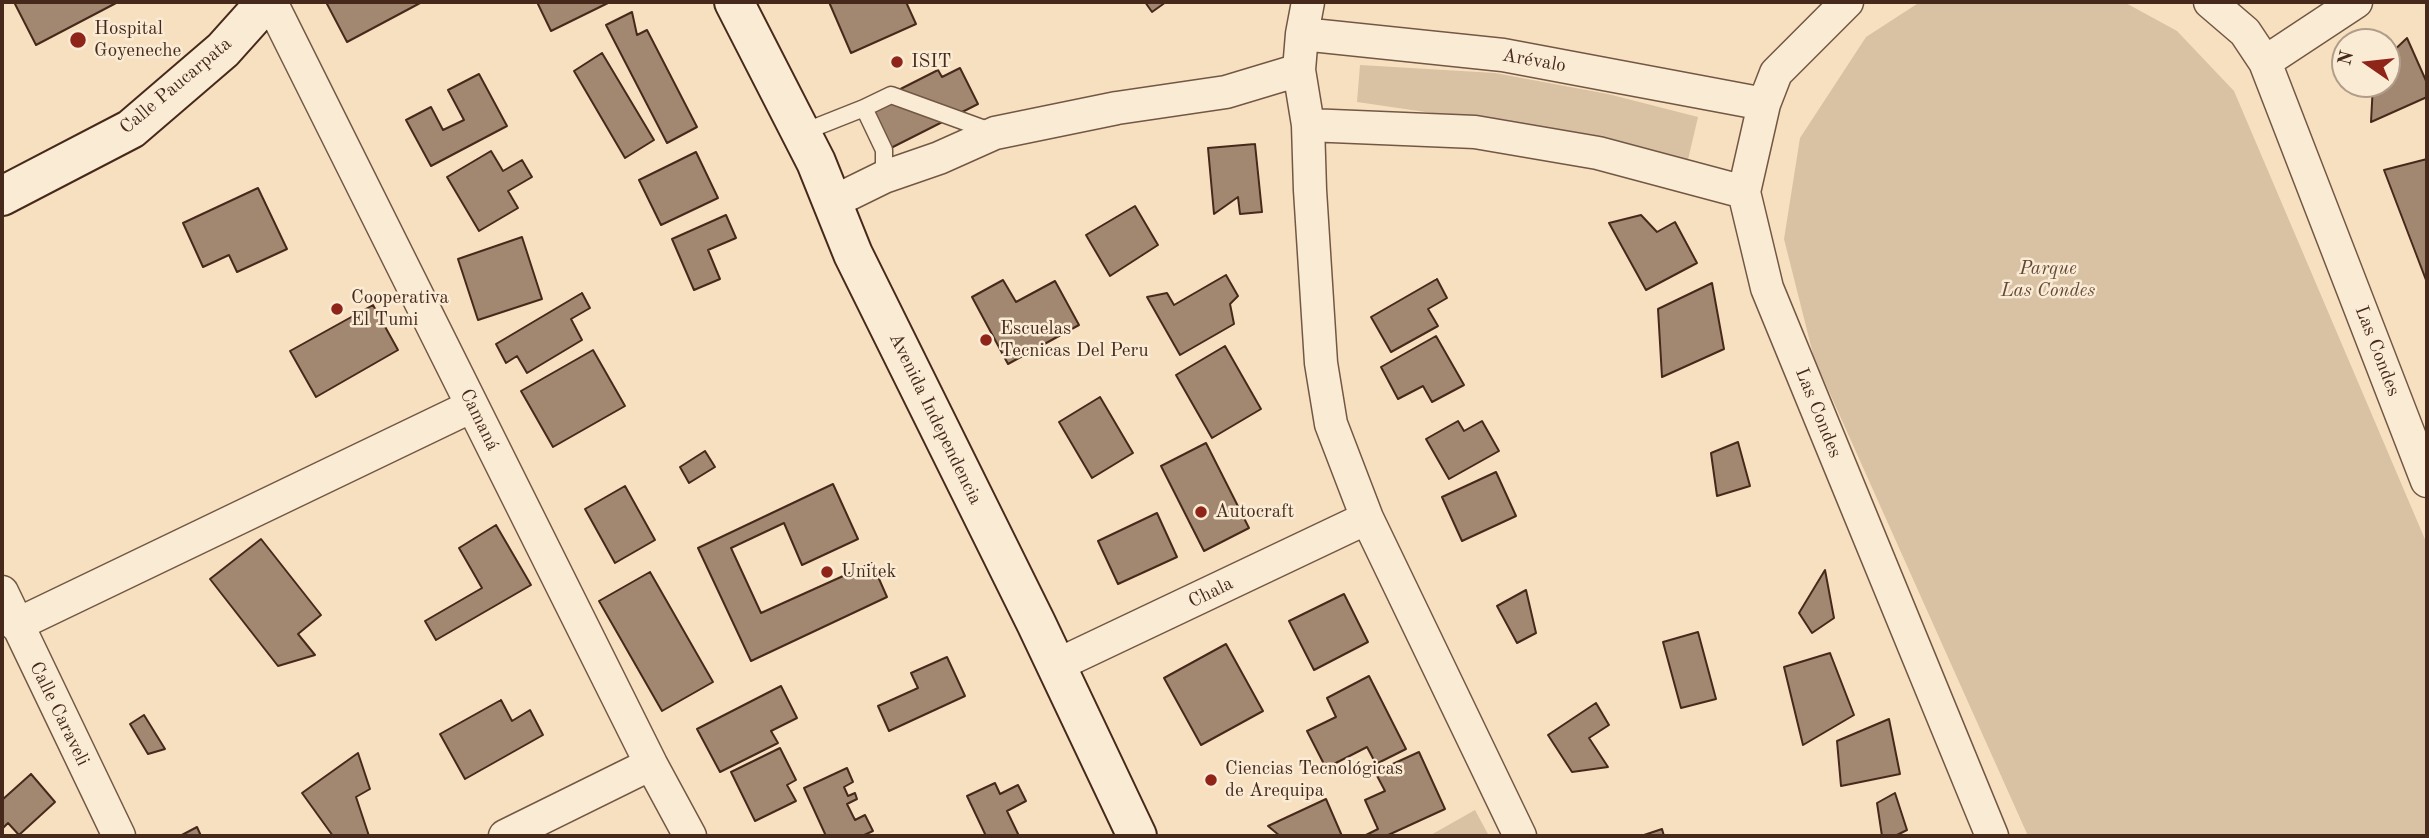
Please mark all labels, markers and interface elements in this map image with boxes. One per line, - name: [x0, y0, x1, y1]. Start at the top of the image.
- place label: Hospital Goyeneche: [94, 18, 181, 62]
- north arrow: [2331, 28, 2401, 98]
- marker: Hospital Goyeneche: [68, 30, 88, 50]
- street label: Calle Paucarpata: [116, 33, 236, 139]
- street label: Arévalo: [1500, 44, 1568, 78]
- text: N: [2336, 49, 2358, 68]
- place label: ISIT: [911, 51, 951, 73]
- marker: ISIT: [889, 54, 905, 70]
- park label: Parque Las Condes: [2001, 258, 2095, 302]
- place label: Cooperativa El Tumi: [351, 287, 449, 331]
- marker: Cooperativa El Tumi: [329, 301, 345, 317]
- street label: Las Condes: [2349, 303, 2405, 399]
- place label: Escuelas Tecnicas Del Peru: [1000, 318, 1149, 362]
- street label: Avenida Independencia: [884, 329, 986, 509]
- marker: Escuelas Tecnicas Del Peru: [978, 332, 994, 348]
- street label: Las Condes: [1790, 365, 1846, 461]
- street label: Camaná: [454, 385, 504, 455]
- place label: Autocraft: [1215, 501, 1294, 523]
- marker: Autocraft: [1193, 504, 1209, 520]
- place label: Unitek: [841, 561, 896, 583]
- marker: Unitek: [819, 564, 835, 580]
- street label: Chala: [1185, 572, 1237, 614]
- street label: Calle Caraveli: [24, 658, 94, 770]
- place label: Ciencias Tecnológicas de Arequipa: [1225, 758, 1403, 802]
- marker: Ciencias Tecnológicas de Arequipa: [1203, 772, 1219, 788]

